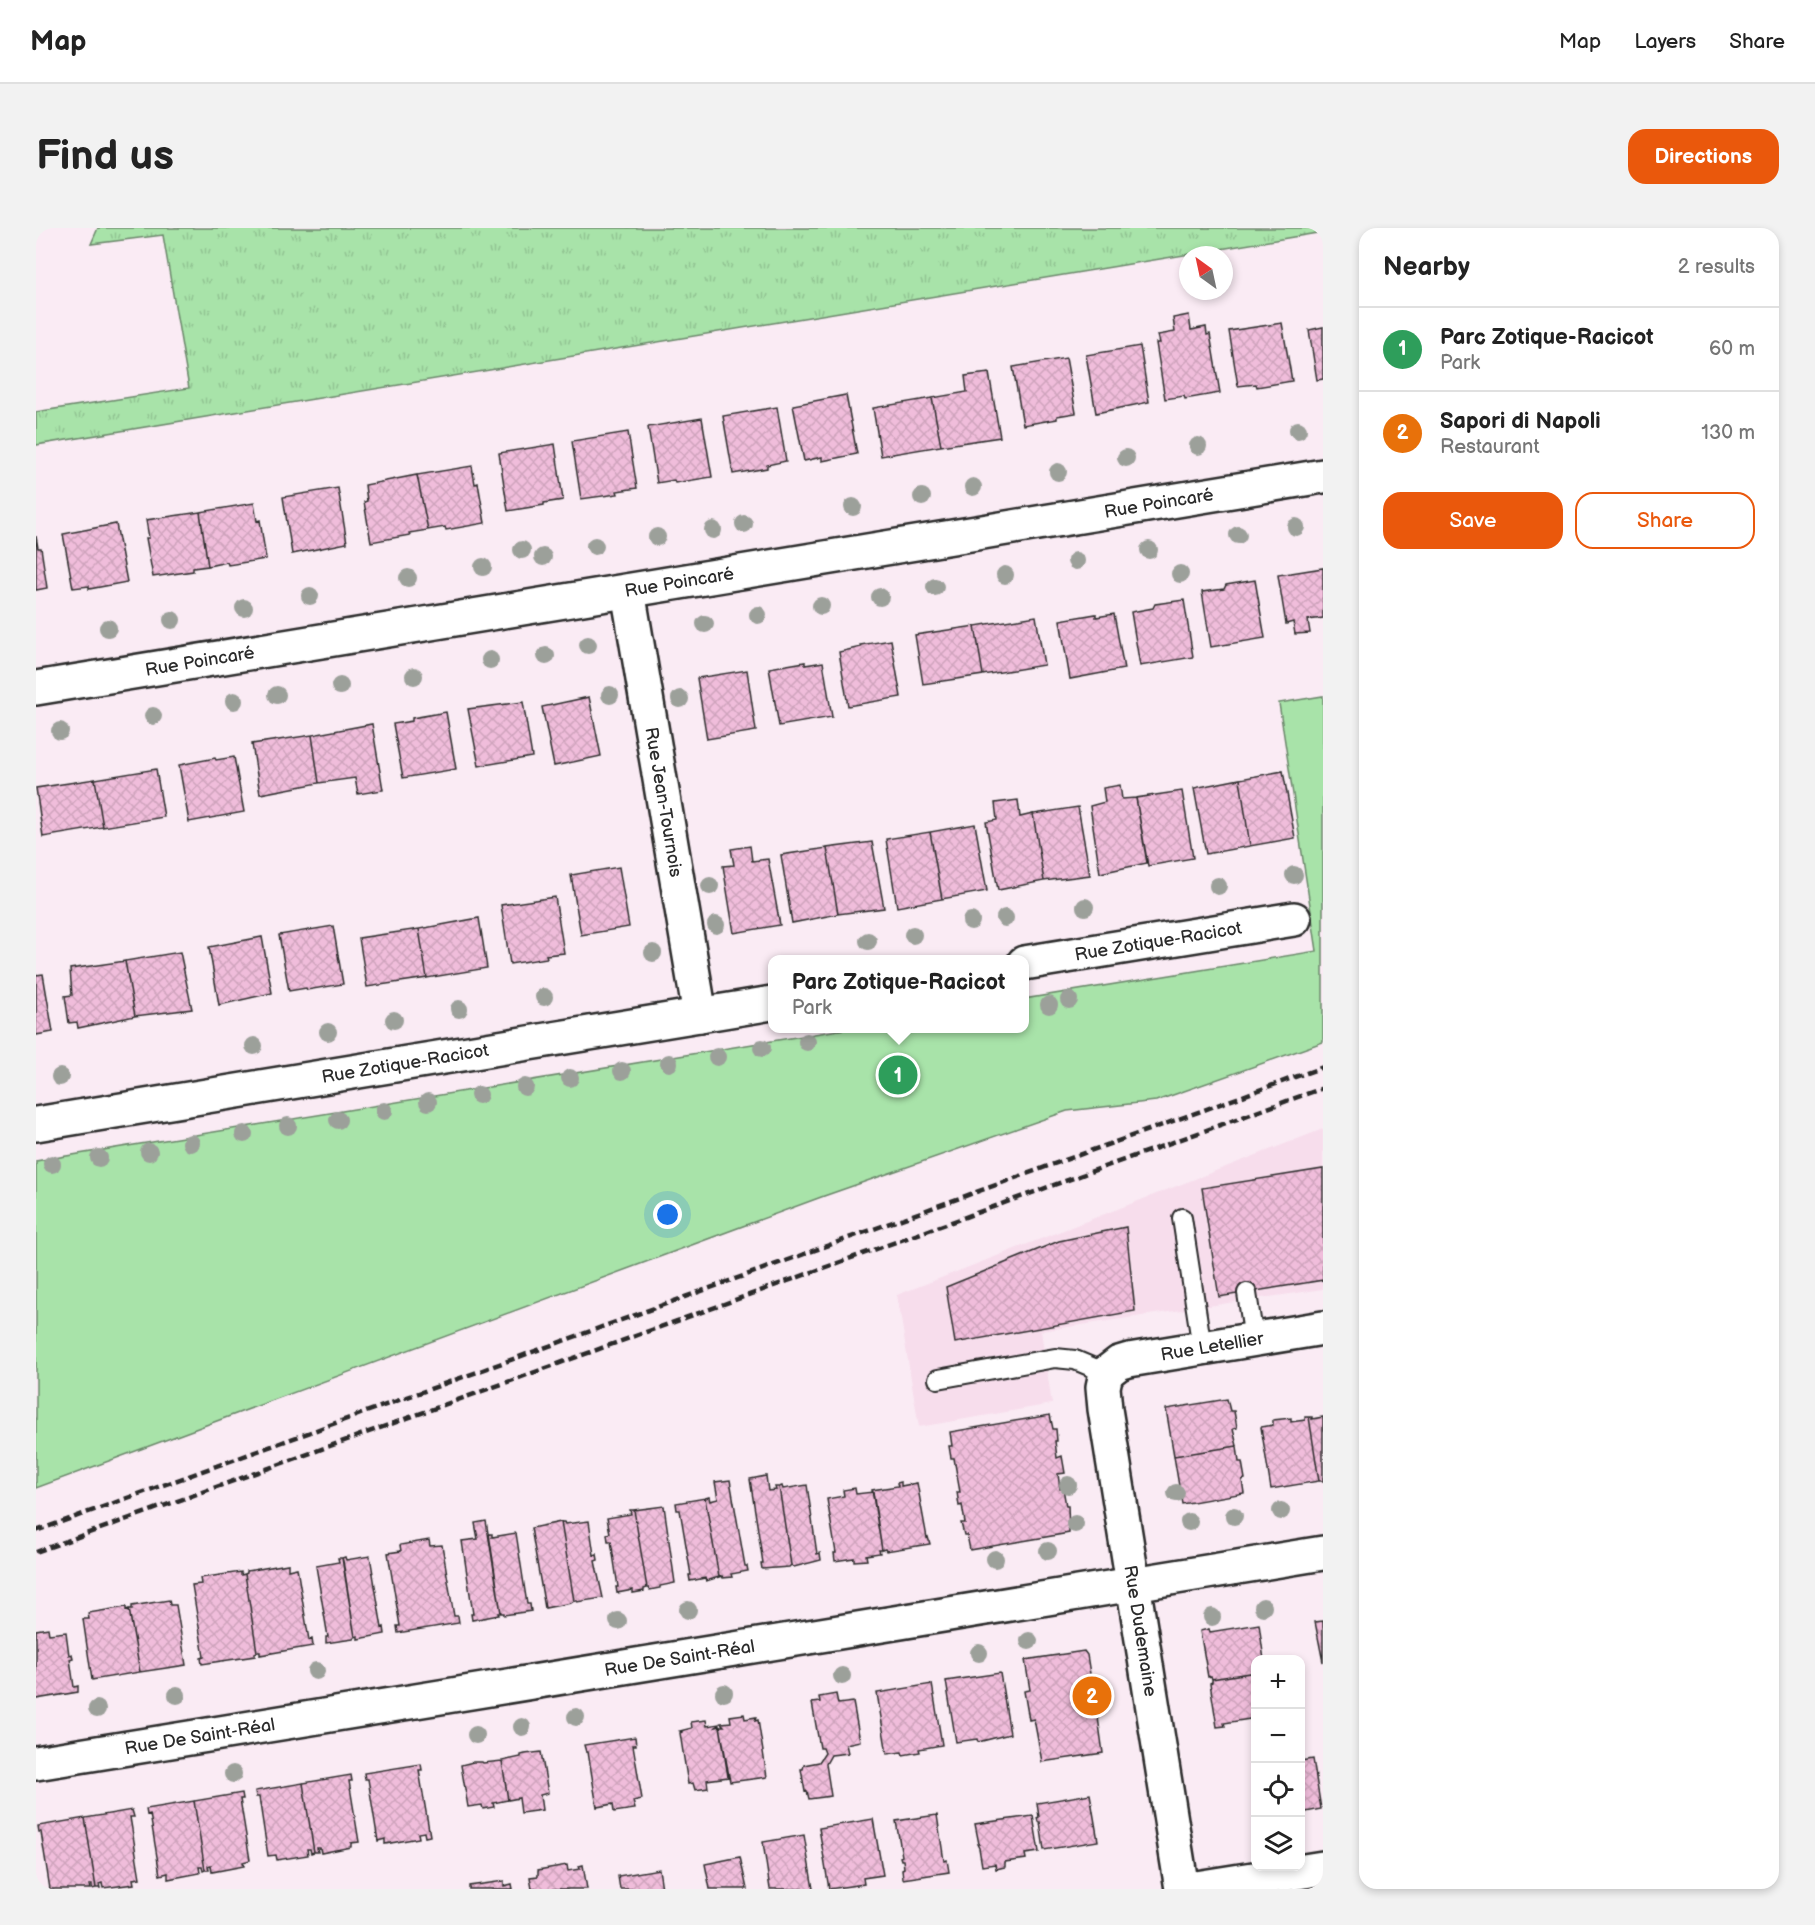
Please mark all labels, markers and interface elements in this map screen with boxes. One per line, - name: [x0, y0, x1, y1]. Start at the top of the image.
- text: Map: [30, 25, 86, 58]
- text: Map: [1559, 29, 1601, 54]
- text: Layers: [1634, 29, 1696, 54]
- text: Share: [1729, 29, 1785, 54]
- button: Directions: [1628, 129, 1779, 184]
- text: Find us: [36, 131, 174, 182]
- north arrow: [1179, 246, 1233, 300]
- text: Nearby: [1383, 252, 1470, 283]
- text: 2 results: [1678, 255, 1755, 279]
- text: Parc Zotique-Racicot: [1440, 324, 1654, 351]
- text: 1: [1398, 337, 1407, 361]
- text: 60 m: [1709, 337, 1755, 361]
- text: Park: [1440, 351, 1480, 375]
- text: Sapori di Napoli: [1440, 408, 1601, 435]
- text: 2: [1397, 421, 1408, 445]
- text: 130 m: [1701, 421, 1755, 445]
- text: Restaurant: [1440, 435, 1540, 459]
- street label: Rue Poincaré: [1103, 484, 1215, 523]
- button: Save: [1383, 492, 1563, 549]
- button: Share: [1575, 492, 1755, 549]
- street label: Rue Poincaré: [623, 563, 736, 602]
- street label: Rue Poincaré: [144, 642, 256, 681]
- street label: Rue Jean-Tournois: [640, 726, 686, 879]
- street label: Rue Zotique-Racicot: [1073, 918, 1244, 966]
- popup: [768, 955, 1029, 1033]
- text: Parc Zotique-Racicot: [792, 969, 1005, 996]
- text: Park: [792, 996, 832, 1020]
- street label: Rue Zotique-Racicot: [320, 1040, 491, 1088]
- pin: 1: [878, 1052, 918, 1098]
- your location: [653, 1200, 682, 1229]
- street label: Rue Letellier: [1159, 1328, 1266, 1366]
- street label: Rue Dudemaine: [1119, 1564, 1161, 1698]
- street label: Rue De Saint-Réal: [603, 1636, 756, 1681]
- map controls: [1251, 1655, 1305, 1871]
- button: +: [1251, 1655, 1305, 1709]
- pin: 2: [1072, 1674, 1112, 1718]
- button: −: [1251, 1709, 1305, 1763]
- street label: Rue De Saint-Réal: [123, 1714, 277, 1759]
- button: locate: [1251, 1763, 1305, 1817]
- button: layers: [1251, 1817, 1305, 1871]

